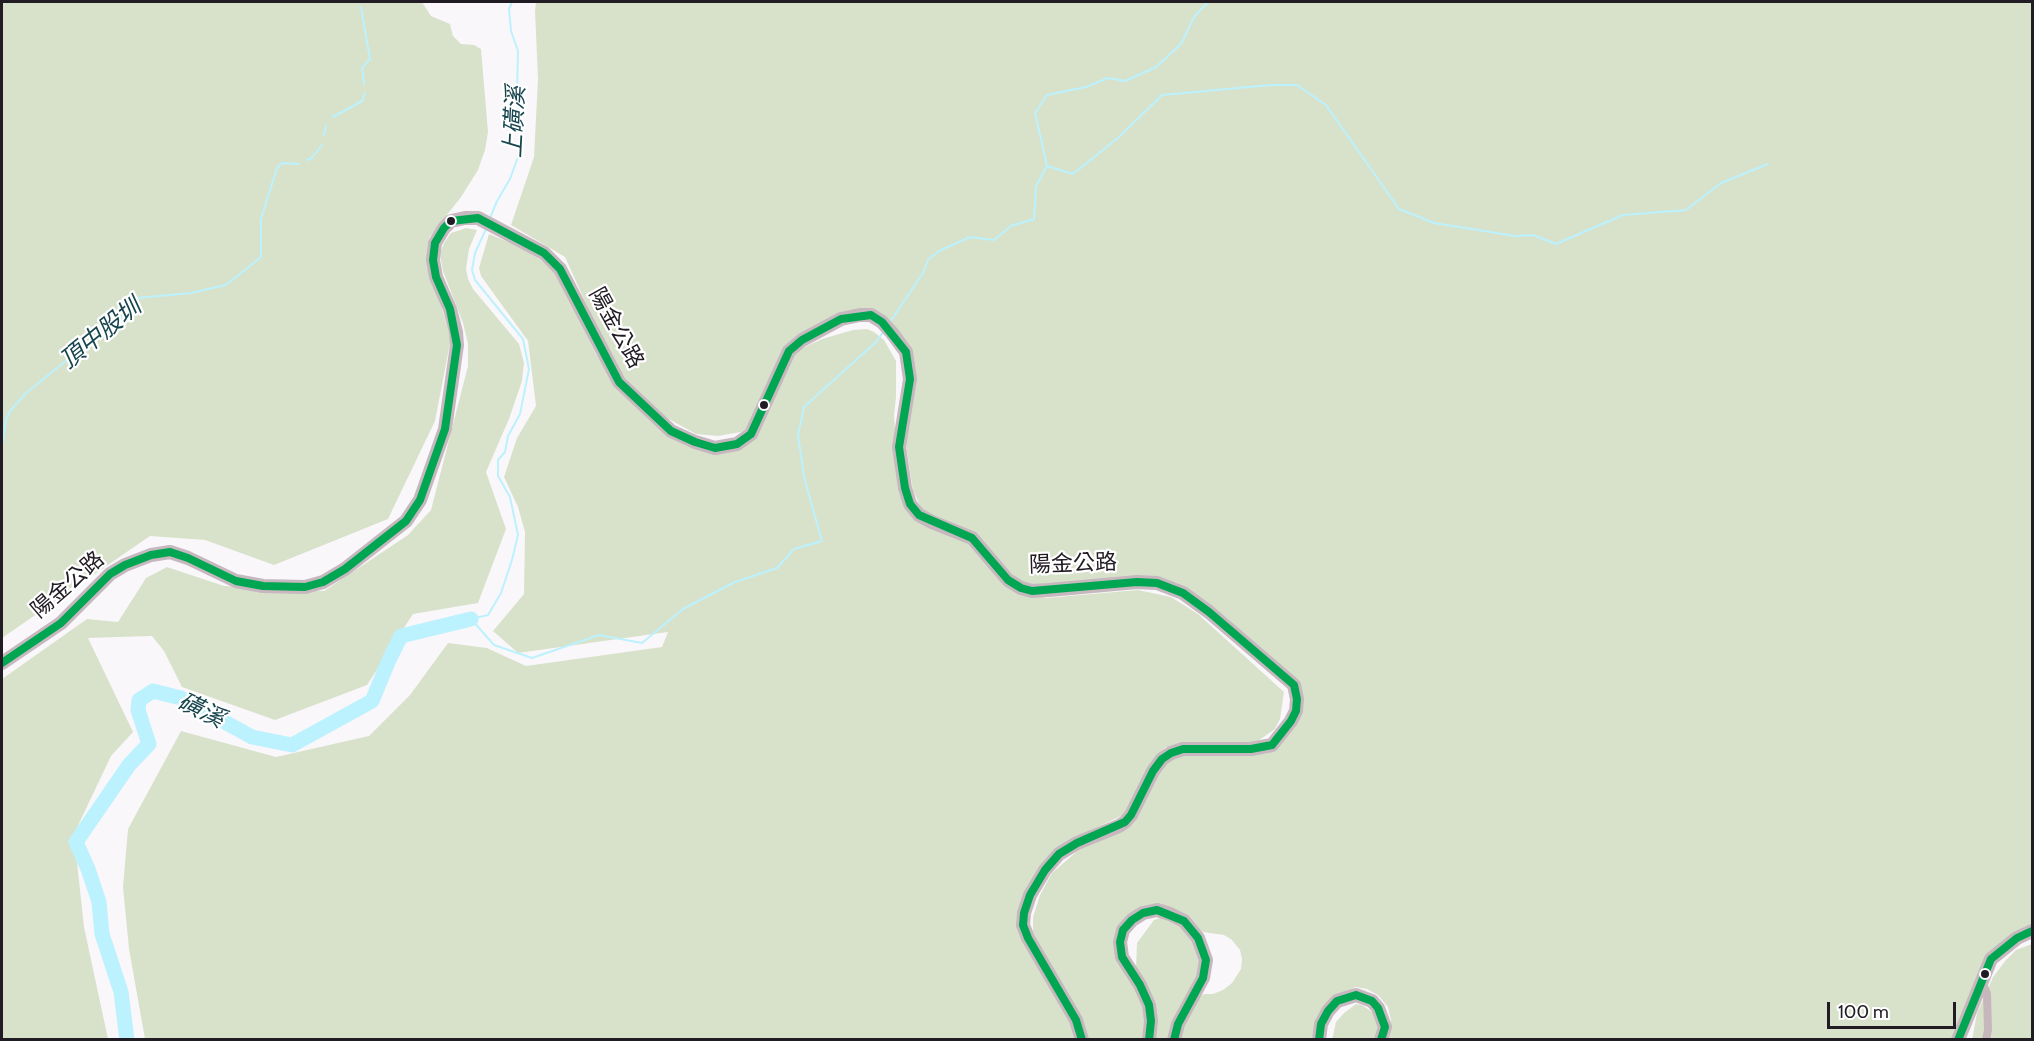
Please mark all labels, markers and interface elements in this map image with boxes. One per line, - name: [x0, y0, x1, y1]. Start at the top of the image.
- water label: 上磺溪: [499, 85, 531, 159]
- unlabelled marker: [445, 215, 457, 227]
- street label: 陽金公路: [583, 283, 649, 373]
- water label: 頂中股圳: [55, 293, 147, 375]
- unlabelled marker: [758, 399, 770, 411]
- street label: 陽金公路: [26, 546, 110, 624]
- street label: 陽金公路: [1029, 549, 1117, 579]
- water label: 磺溪: [173, 688, 229, 734]
- unlabelled marker: [1979, 968, 1991, 980]
- scale bar: [1830, 990, 1959, 1028]
- text: 100 m: [1838, 1001, 1889, 1023]

